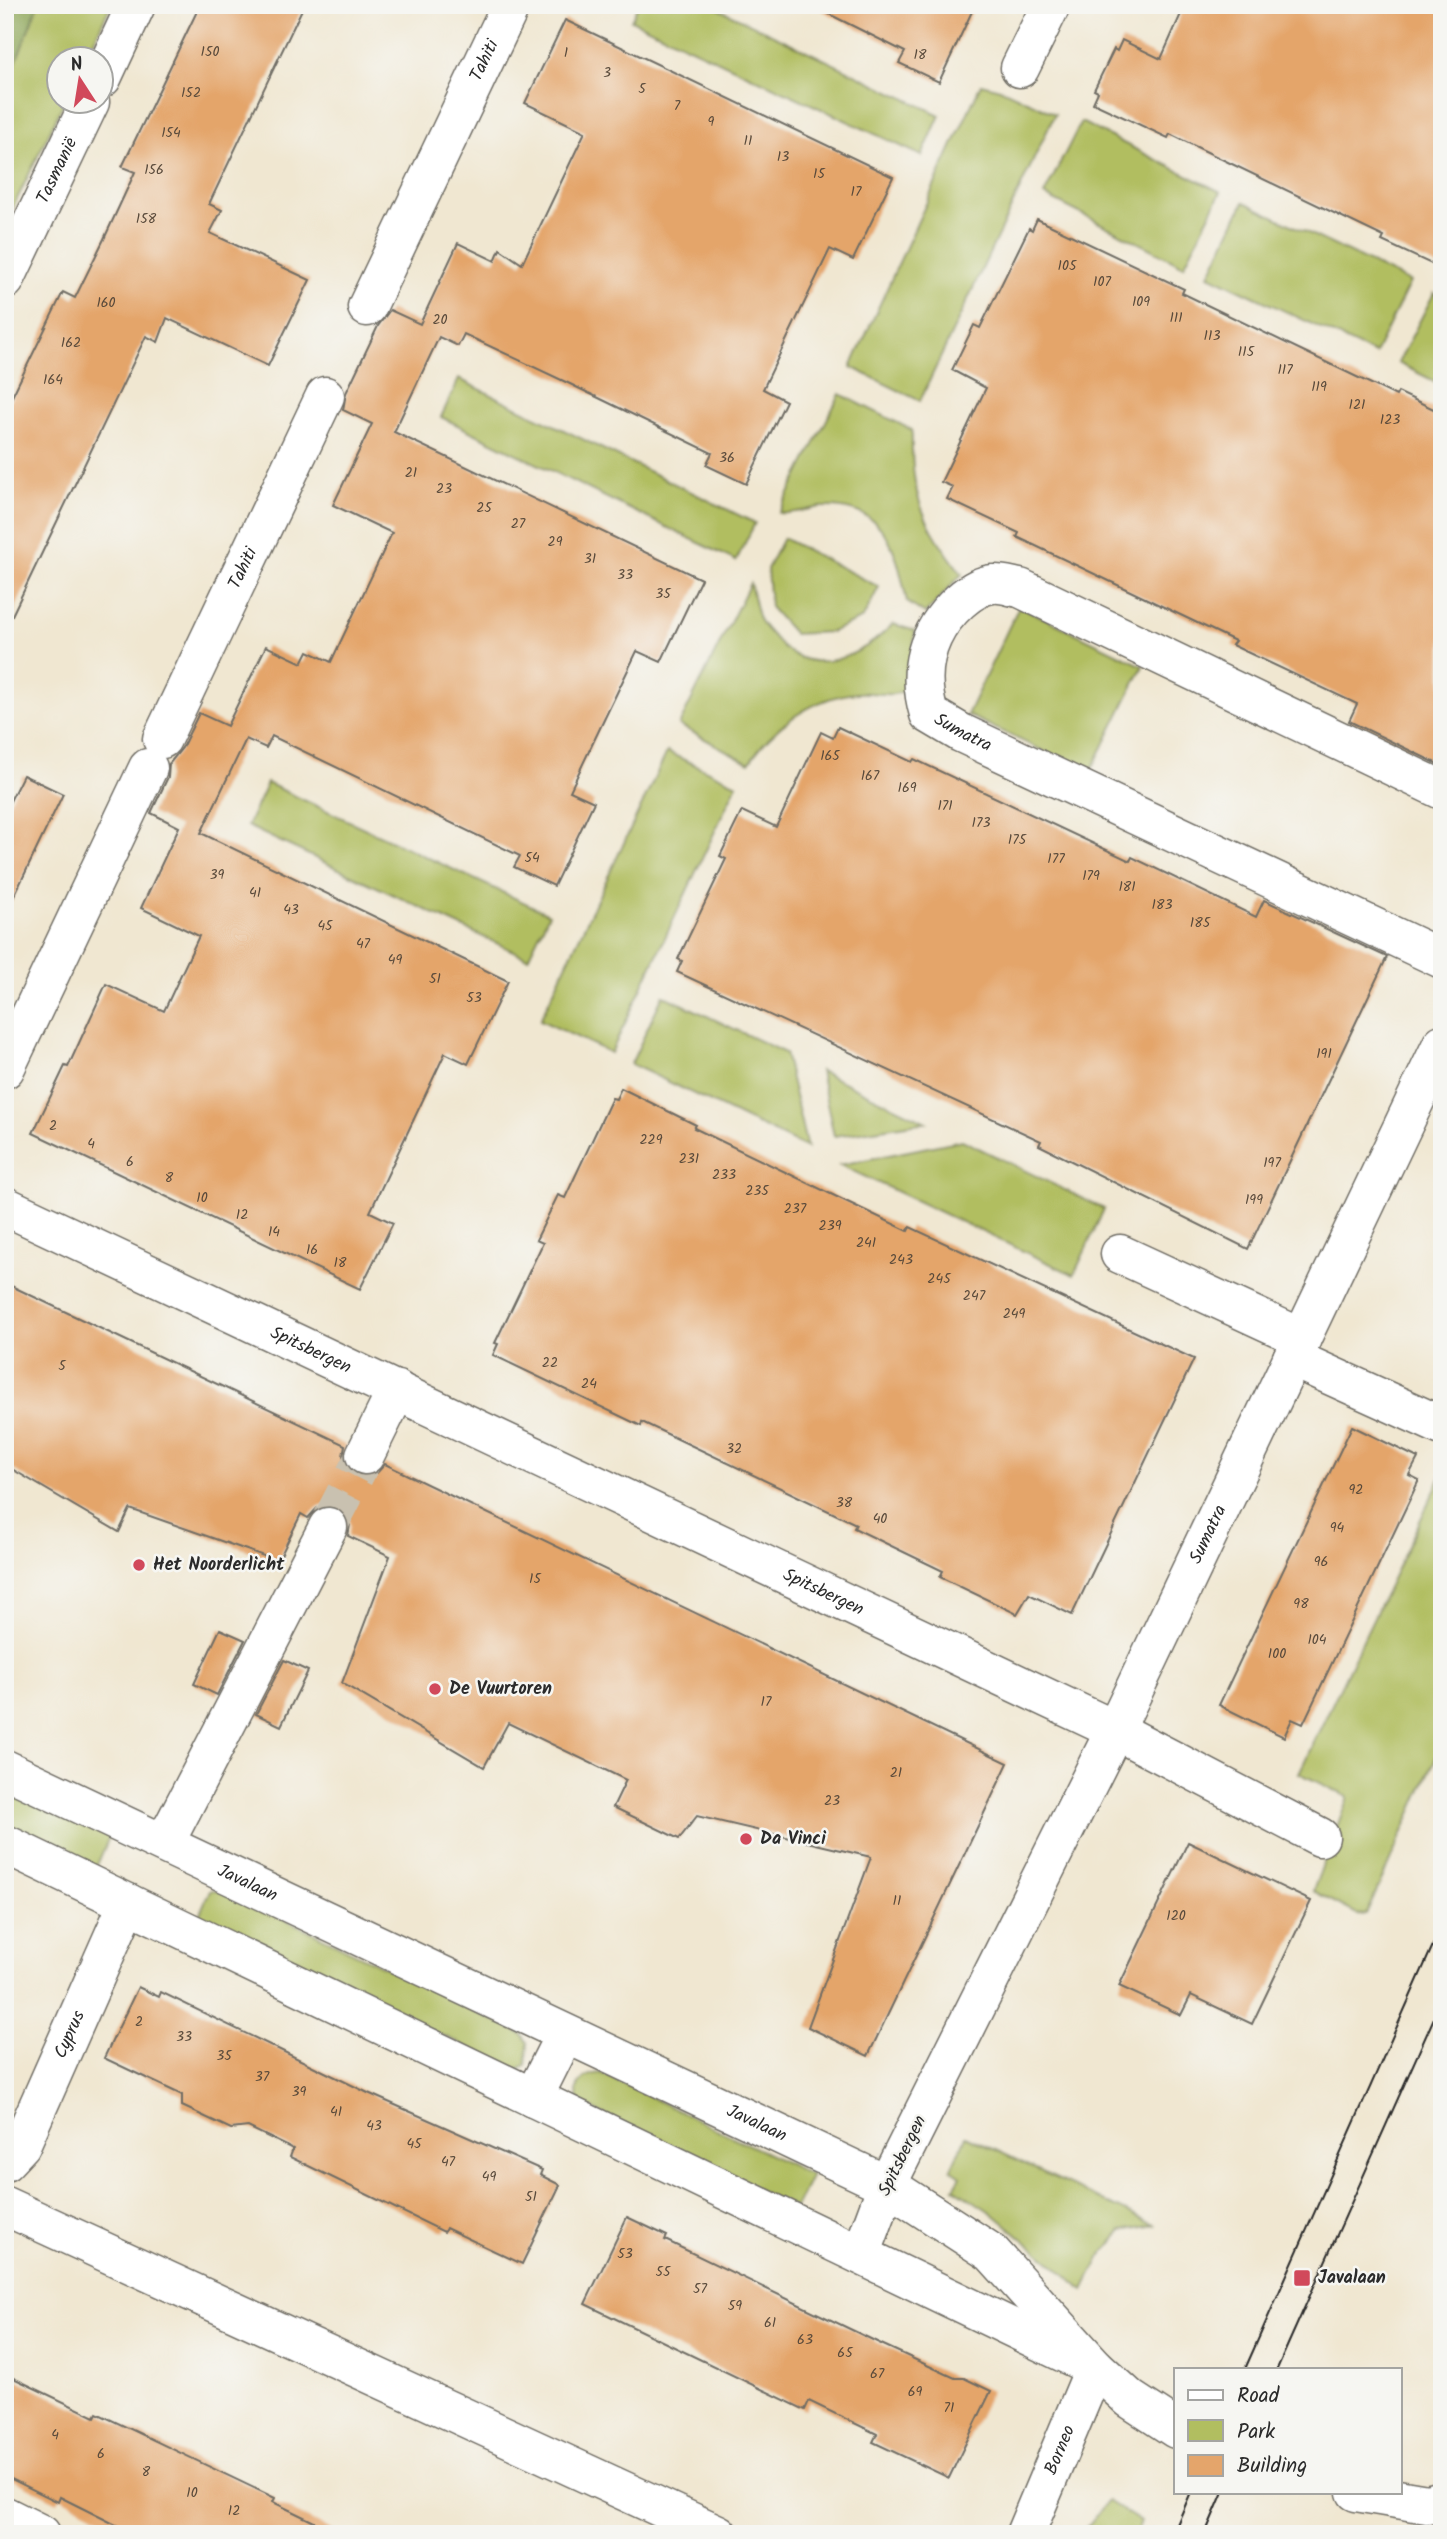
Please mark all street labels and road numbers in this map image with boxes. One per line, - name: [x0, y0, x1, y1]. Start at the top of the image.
- street label: Tahiti: [462, 34, 507, 86]
- street label: Tasmanië: [29, 133, 85, 209]
- street label: Tahiti: [221, 542, 266, 594]
- street label: Sumatra: [928, 705, 997, 760]
- street label: Spitsbergen: [265, 1319, 356, 1382]
- street label: Sumatra: [1182, 1500, 1235, 1569]
- street label: Spitsbergen: [778, 1561, 869, 1624]
- street label: Javalaan: [212, 1857, 282, 1910]
- street label: Cyprus: [46, 2006, 93, 2063]
- street label: Javalaan: [722, 2097, 792, 2150]
- street label: Spitsbergen: [871, 2111, 935, 2201]
- street label: Borneo: [1037, 2421, 1083, 2479]

